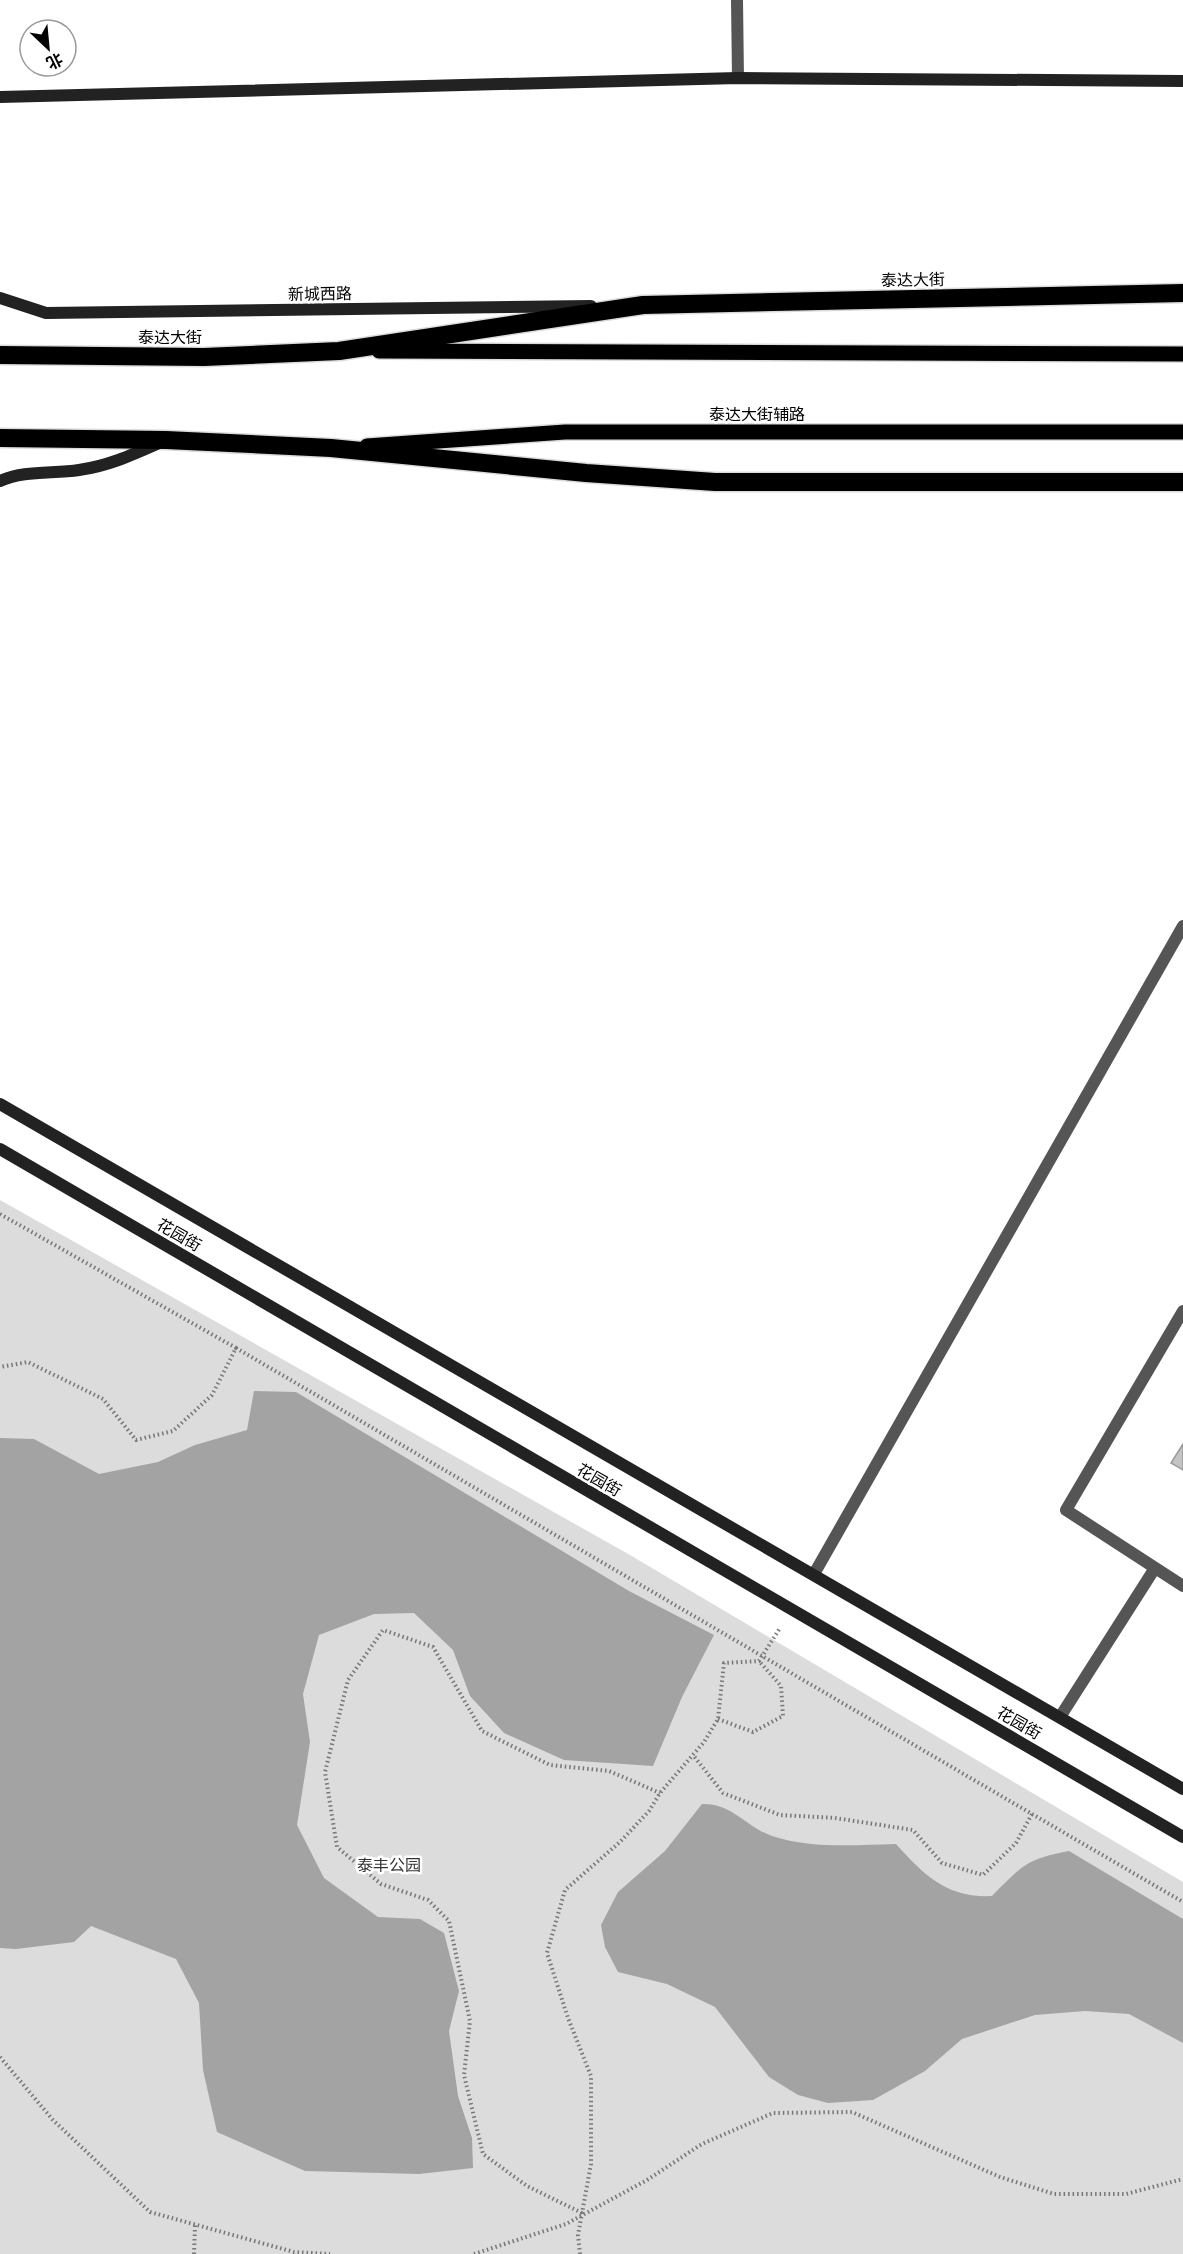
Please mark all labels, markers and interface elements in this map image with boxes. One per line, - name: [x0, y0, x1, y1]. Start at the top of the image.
- north arrow: [18, 18, 78, 78]
- text: 北: [43, 48, 66, 74]
- street label: 泰达大街: [881, 269, 945, 291]
- street label: 新城西路: [288, 283, 352, 305]
- street label: 泰达大街: [138, 327, 202, 348]
- street label: 泰达大街辅路: [709, 404, 805, 425]
- street label: 花园街: [153, 1214, 205, 1256]
- street label: 花园街: [573, 1459, 625, 1501]
- street label: 花园街: [993, 1702, 1045, 1744]
- park label: 泰丰公园: [357, 1855, 421, 1876]

